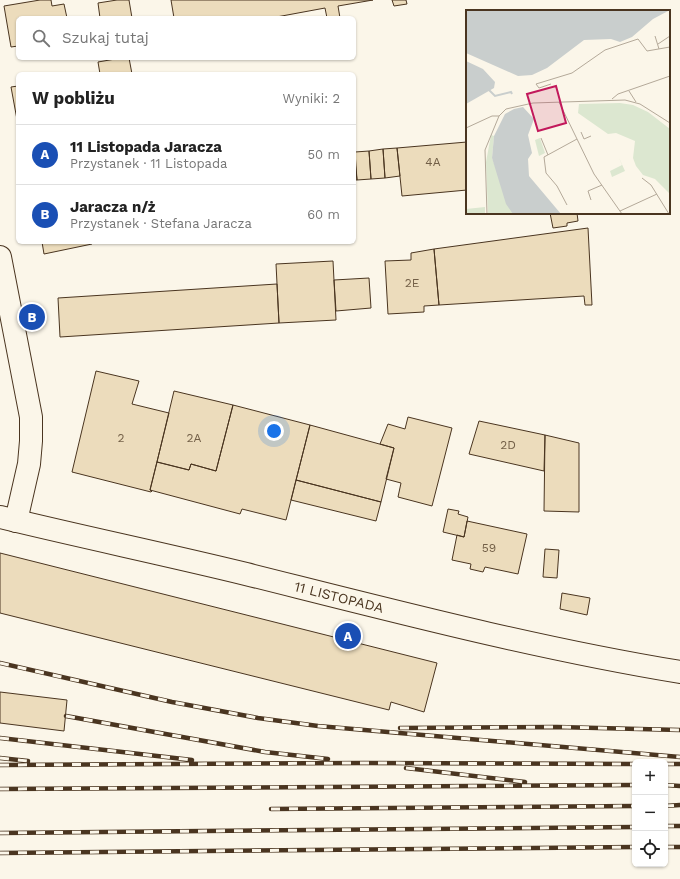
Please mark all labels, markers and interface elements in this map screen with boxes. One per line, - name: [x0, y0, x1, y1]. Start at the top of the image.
- inset map: [466, 10, 670, 214]
- search box: [16, 16, 356, 60]
- icon: search: [30, 27, 52, 49]
- text: Szukaj tutaj: [62, 29, 149, 47]
- text: W pobliżu: [32, 88, 115, 108]
- text: Wyniki: 2: [283, 91, 340, 106]
- text: 11 Listopada Jaracza: [70, 138, 222, 156]
- text: A: [41, 147, 49, 162]
- text: 50 m: [308, 147, 340, 162]
- house number: 4A: [425, 155, 441, 169]
- text: Przystanek · 11 Listopada: [70, 156, 227, 171]
- text: Jaracza n/ż: [70, 198, 155, 216]
- text: B: [41, 207, 49, 222]
- text: 60 m: [307, 207, 340, 222]
- text: Przystanek · Stefana Jaracza: [70, 216, 252, 231]
- house number: 2E: [405, 276, 420, 290]
- pin: B: [19, 302, 45, 332]
- your location: [264, 421, 284, 441]
- house number: 2: [118, 431, 125, 445]
- house number: 2A: [187, 431, 202, 445]
- house number: 2D: [500, 438, 516, 452]
- house number: 59: [482, 541, 496, 555]
- street label: 11 LISTOPADA: [293, 578, 385, 616]
- pin: A: [335, 621, 361, 651]
- map controls: [632, 759, 668, 867]
- button: +: [632, 759, 668, 795]
- button: −: [632, 795, 668, 831]
- button: locate: [632, 831, 668, 867]

